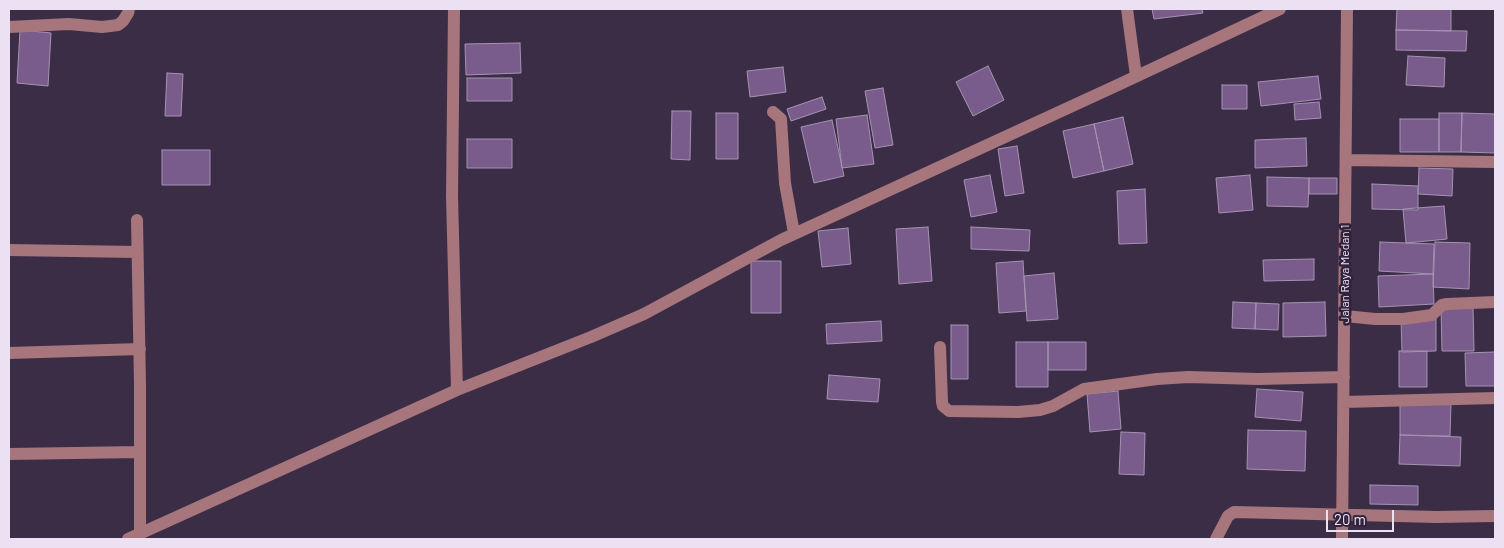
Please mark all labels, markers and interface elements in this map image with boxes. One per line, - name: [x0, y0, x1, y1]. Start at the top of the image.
- street label: Jalan Raya Medan 1: [1338, 225, 1352, 323]
- scale bar: [1329, 500, 1396, 532]
- text: 20 m: [1334, 510, 1366, 528]

